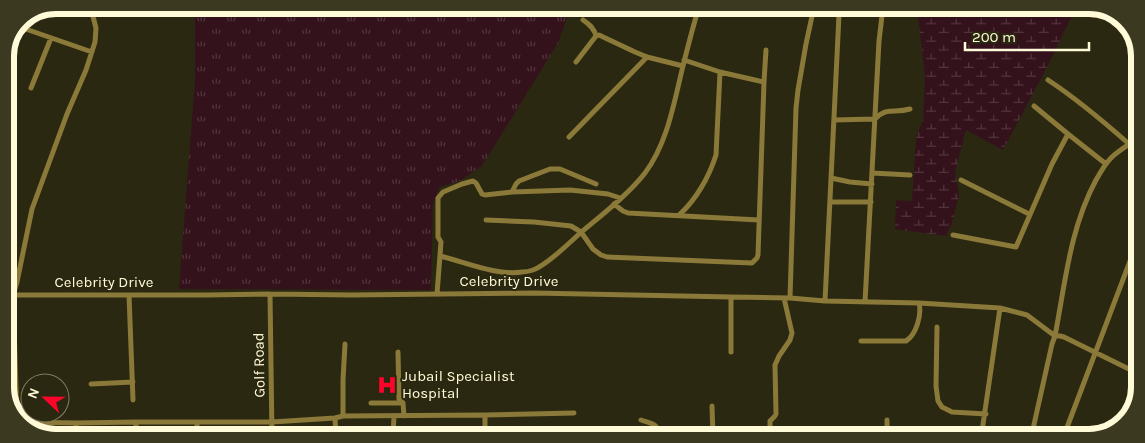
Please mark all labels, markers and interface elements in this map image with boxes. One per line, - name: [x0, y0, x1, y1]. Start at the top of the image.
- scale bar: [965, 20, 1089, 52]
- text: 200 m: [972, 28, 1016, 46]
- street label: Celebrity Drive: [460, 272, 558, 290]
- street label: Celebrity Drive: [55, 273, 153, 291]
- street label: Golf Road: [249, 332, 269, 398]
- place label: Jubail Specialist Hospital: [402, 367, 515, 402]
- north arrow: [20, 373, 70, 423]
- hospital icon: Jubail Specialist Hospital: [376, 374, 398, 396]
- text: N: [24, 385, 43, 401]

